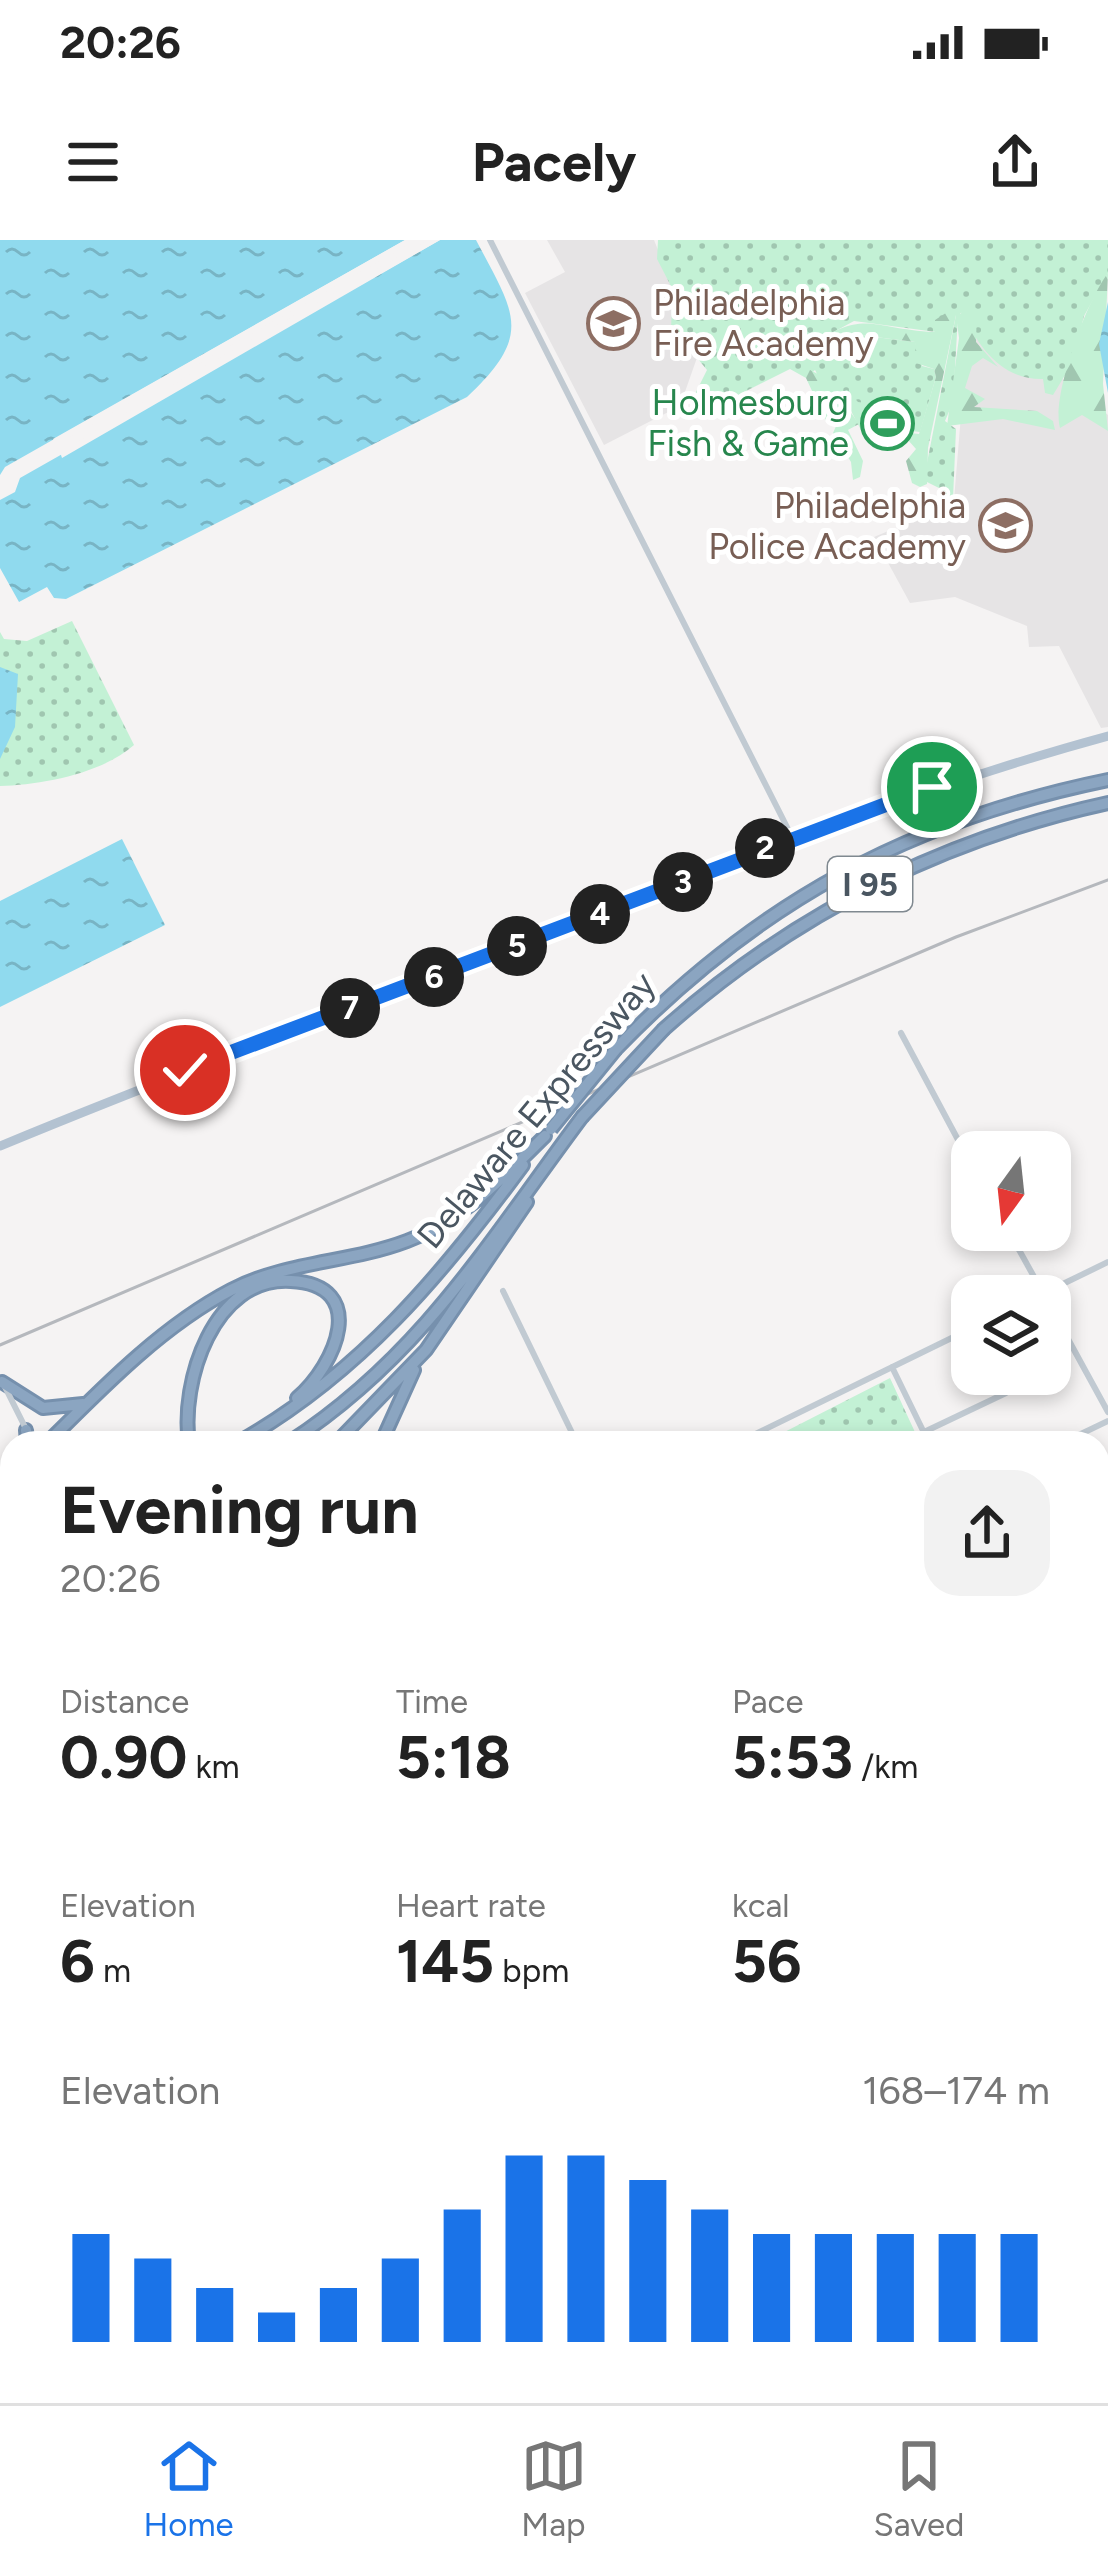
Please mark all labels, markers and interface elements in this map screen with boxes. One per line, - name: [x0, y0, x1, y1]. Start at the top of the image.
- text: 20:26: [60, 15, 181, 69]
- icon: menu: [60, 129, 126, 195]
- icon: share: [982, 129, 1048, 195]
- text: Pacely: [472, 130, 636, 195]
- place label: Philadelphia Fire Academy: [653, 281, 874, 365]
- school or university icon: Philadelphia Fire Academy: [586, 295, 642, 351]
- place label: Holmesburg Fish & Game: [647, 381, 849, 465]
- sports icon: Holmesburg Fish & Game: [860, 395, 916, 451]
- place label: Philadelphia Police Academy: [708, 484, 966, 568]
- school or university icon: Philadelphia Police Academy: [977, 498, 1033, 554]
- pin: [881, 736, 983, 838]
- icon: arrive: [899, 754, 965, 820]
- pin: 2: [735, 818, 795, 878]
- text: 2: [755, 828, 775, 867]
- pin: 3: [653, 852, 713, 912]
- road number: I 95: [828, 857, 912, 911]
- text: 3: [674, 862, 692, 901]
- pin: 4: [570, 884, 630, 944]
- text: 4: [590, 894, 610, 933]
- pin: 5: [487, 916, 547, 976]
- text: 5: [507, 926, 527, 965]
- pin: 6: [404, 947, 464, 1007]
- text: 6: [424, 957, 444, 996]
- street label: Delaware Expressway: [408, 963, 664, 1257]
- pin: 7: [320, 978, 380, 1038]
- text: 7: [341, 988, 359, 1027]
- pin: [134, 1019, 236, 1121]
- icon: check: [152, 1037, 218, 1103]
- north arrow: [951, 1131, 1071, 1251]
- map controls: [951, 1131, 1071, 1395]
- button: layers: [951, 1275, 1071, 1395]
- text: Evening run: [60, 1470, 419, 1550]
- button: share: [924, 1470, 1050, 1596]
- text: 20:26: [60, 1555, 161, 1602]
- text: Distance: [60, 1682, 189, 1721]
- text: Time: [396, 1682, 468, 1721]
- text: Pace: [732, 1682, 803, 1721]
- text: 0.90: [60, 1721, 187, 1793]
- text: 5:18: [396, 1721, 511, 1793]
- text: 5:53: [732, 1721, 853, 1793]
- text: km: [187, 1747, 240, 1786]
- text: /km: [853, 1747, 918, 1786]
- text: Elevation: [60, 1886, 196, 1925]
- text: Heart rate: [396, 1886, 546, 1925]
- text: kcal: [732, 1886, 790, 1925]
- text: 6: [60, 1925, 95, 1997]
- text: 145: [396, 1925, 494, 1997]
- text: 56: [732, 1925, 802, 1997]
- text: m: [95, 1951, 131, 1990]
- text: bpm: [494, 1951, 569, 1990]
- text: Elevation: [60, 2067, 220, 2114]
- text: 168–174 m: [862, 2067, 1050, 2114]
- tab: Home: [143, 2433, 234, 2544]
- tab: Map: [521, 2433, 587, 2544]
- tab: Saved: [873, 2433, 964, 2544]

